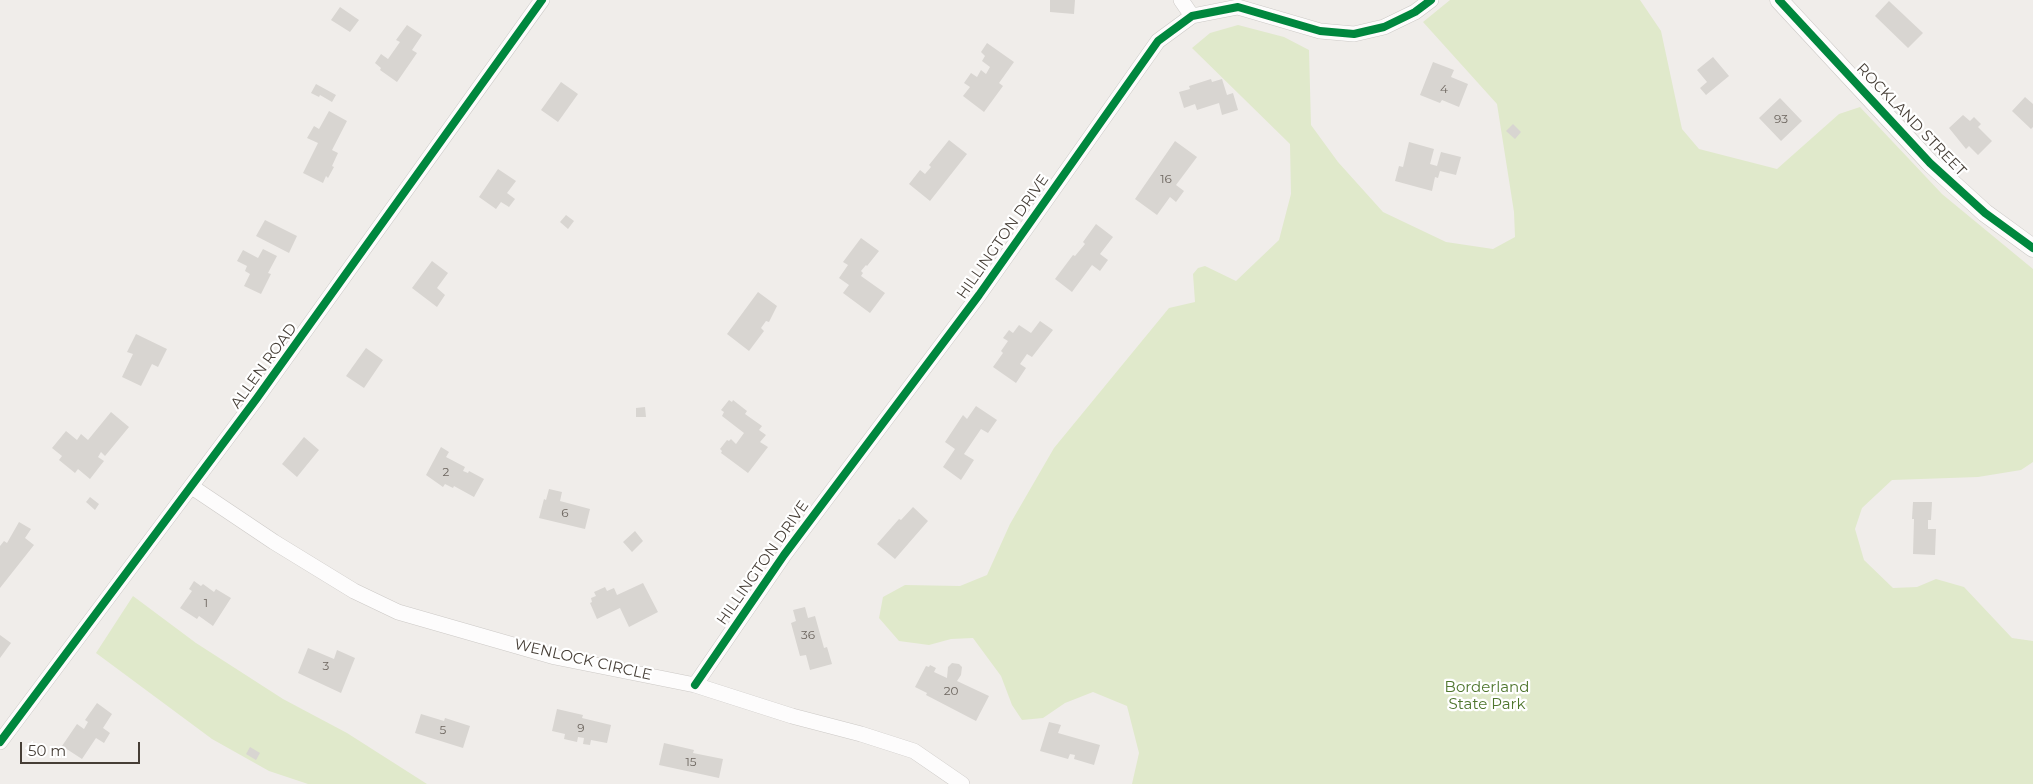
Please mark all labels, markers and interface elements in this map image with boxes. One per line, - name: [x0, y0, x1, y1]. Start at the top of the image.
- street label: ROCKLAND STREET: [1852, 60, 1970, 180]
- house number: 4: [1440, 82, 1448, 96]
- house number: 93: [1774, 112, 1788, 126]
- street label: HILLINGTON DRIVE: [953, 171, 1053, 303]
- house number: 16: [1160, 172, 1172, 186]
- street label: ALLEN ROAD: [227, 320, 301, 412]
- house number: 2: [443, 465, 449, 479]
- street label: HILLINGTON DRIVE: [713, 497, 813, 629]
- house number: 6: [561, 506, 569, 520]
- house number: 1: [204, 596, 208, 610]
- house number: 36: [801, 628, 815, 642]
- street label: WENLOCK CIRCLE: [512, 635, 654, 685]
- house number: 3: [323, 659, 329, 673]
- park label: Borderland State Park: [1445, 679, 1529, 714]
- house number: 20: [944, 684, 958, 698]
- house number: 9: [577, 721, 585, 735]
- house number: 5: [440, 723, 446, 737]
- scale bar: [22, 732, 142, 764]
- text: 50 m: [28, 741, 66, 760]
- house number: 15: [685, 755, 697, 769]

